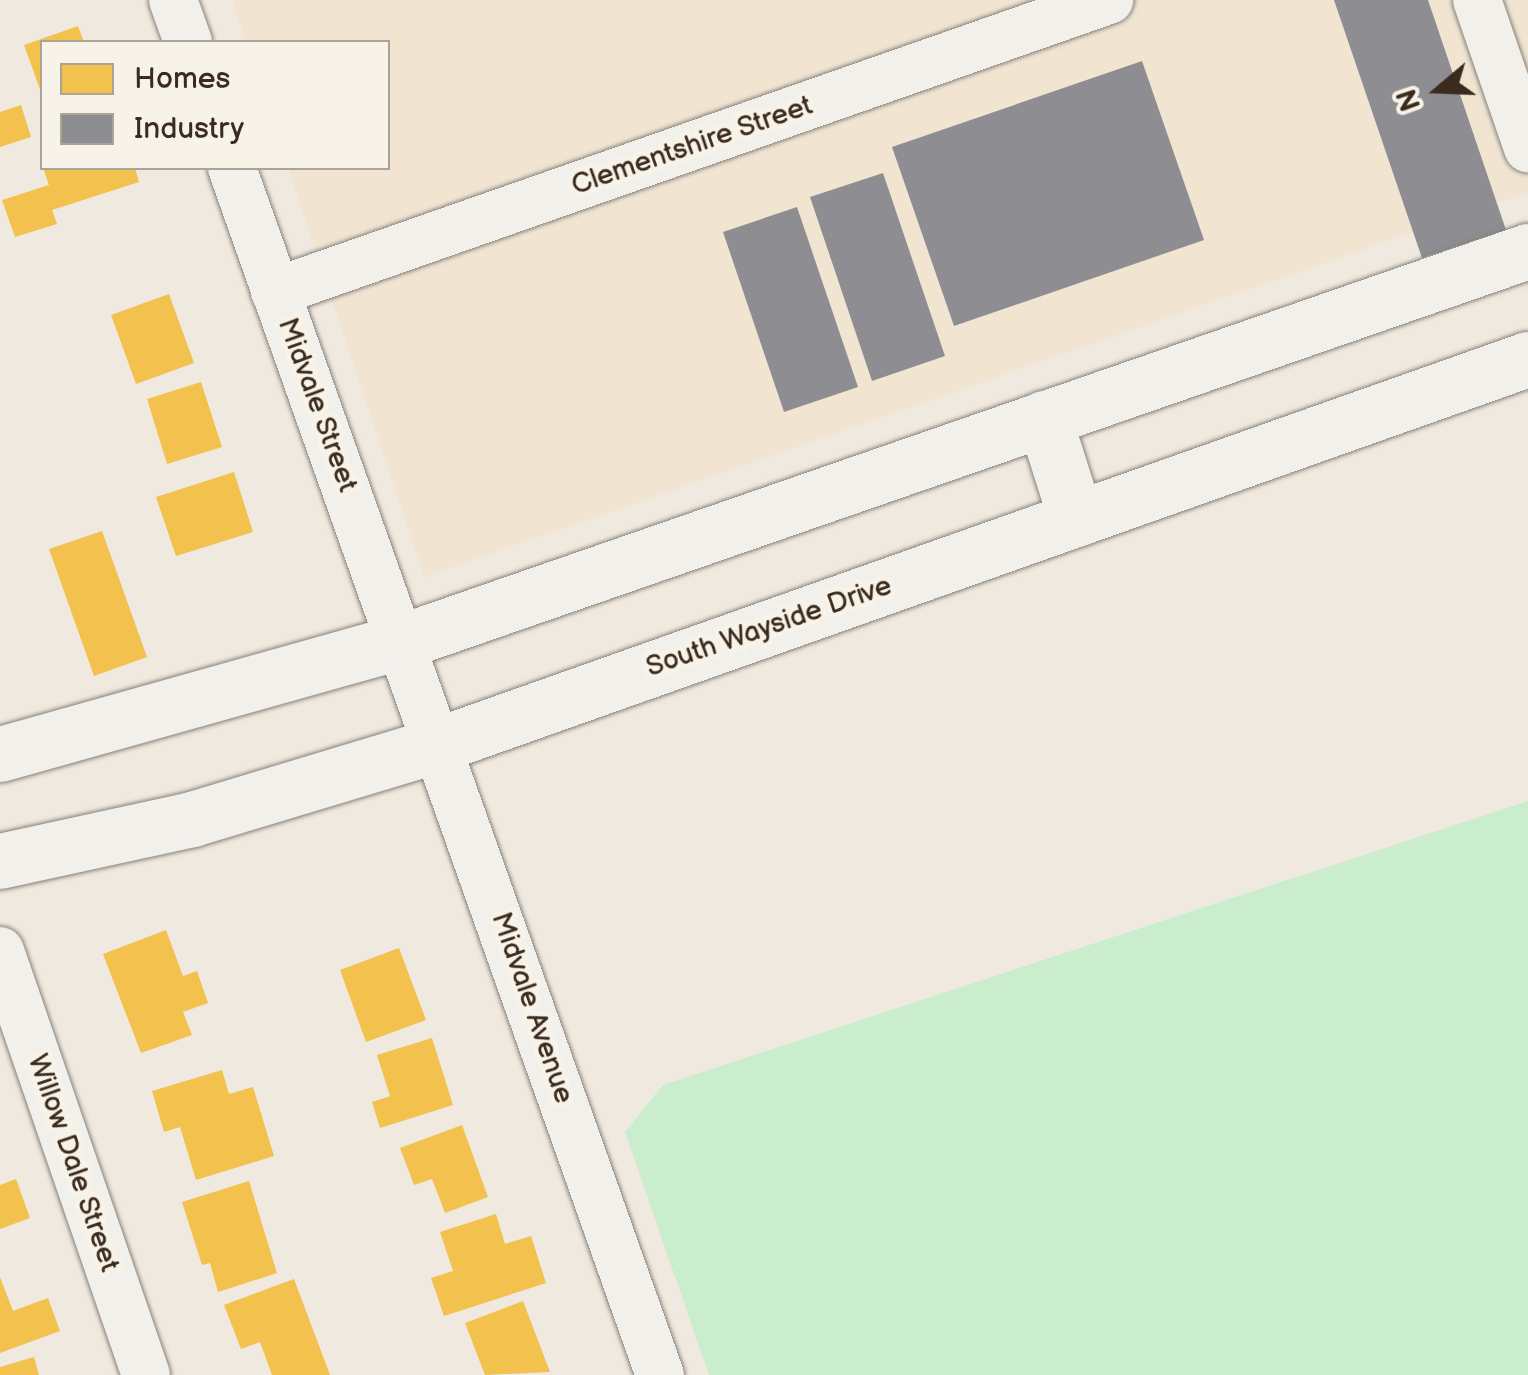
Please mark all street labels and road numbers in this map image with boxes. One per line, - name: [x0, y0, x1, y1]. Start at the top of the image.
- street label: Clementshire Street: [567, 89, 817, 203]
- street label: Midvale Street: [270, 313, 364, 497]
- street label: South Wayside Drive: [641, 569, 897, 685]
- street label: Midvale Avenue: [484, 908, 580, 1108]
- street label: Willow Dale Street: [20, 1050, 126, 1276]

